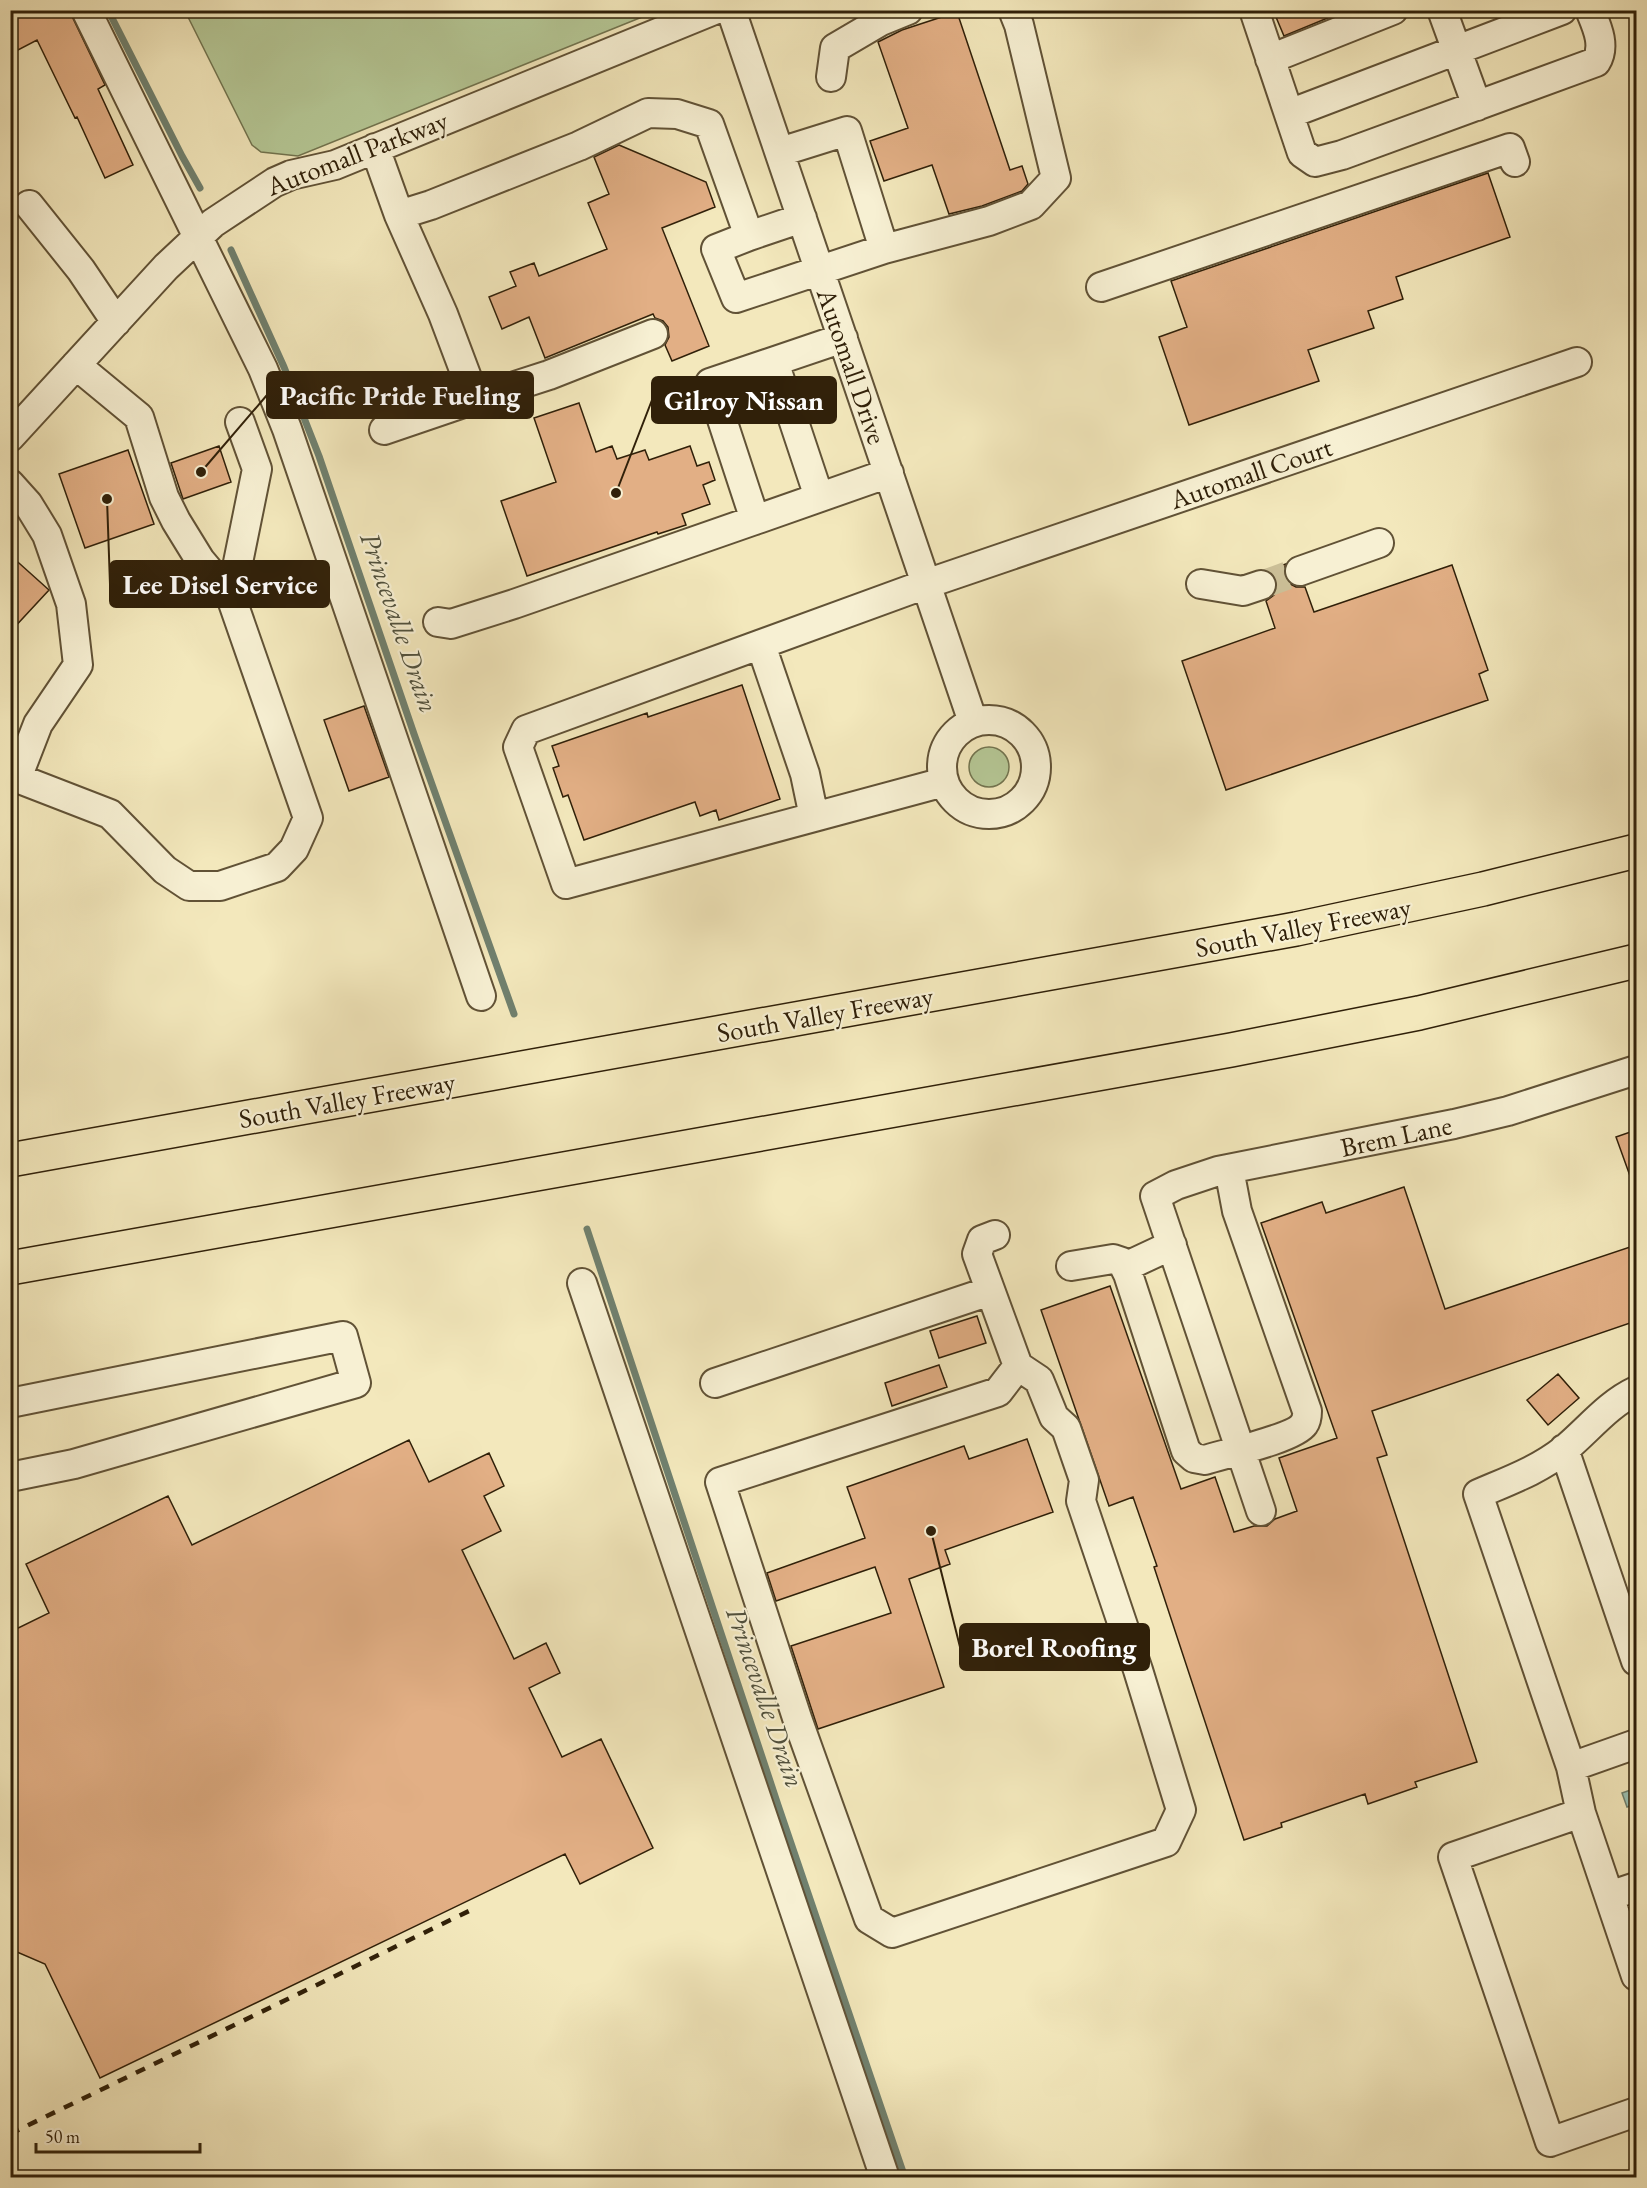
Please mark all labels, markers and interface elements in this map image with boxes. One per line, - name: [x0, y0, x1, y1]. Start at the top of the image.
- street label: Automall Parkway: [260, 102, 453, 204]
- street label: Automall Drive: [809, 282, 895, 449]
- callout: Pacific Pride Fueling: [267, 372, 533, 418]
- text: Pacific Pride Fueling: [279, 377, 522, 413]
- callout: Gilroy Nissan: [652, 377, 836, 423]
- text: Gilroy Nissan: [664, 382, 824, 418]
- street label: Automall Court: [1164, 429, 1337, 517]
- water label: Princevalle Drain: [352, 527, 448, 717]
- callout: Lee Disel Service: [110, 561, 329, 607]
- text: Lee Disel Service: [122, 566, 318, 602]
- street label: South Valley Freeway: [1192, 889, 1414, 965]
- street label: South Valley Freeway: [714, 978, 936, 1050]
- street label: South Valley Freeway: [236, 1064, 458, 1136]
- street label: Brem Lane: [1337, 1107, 1455, 1165]
- water label: Princevalle Drain: [718, 1602, 814, 1792]
- callout: Borel Roofing: [960, 1624, 1149, 1670]
- text: Borel Roofing: [972, 1629, 1137, 1665]
- scale bar: [36, 2116, 200, 2154]
- text: 50 m: [45, 2125, 80, 2148]

